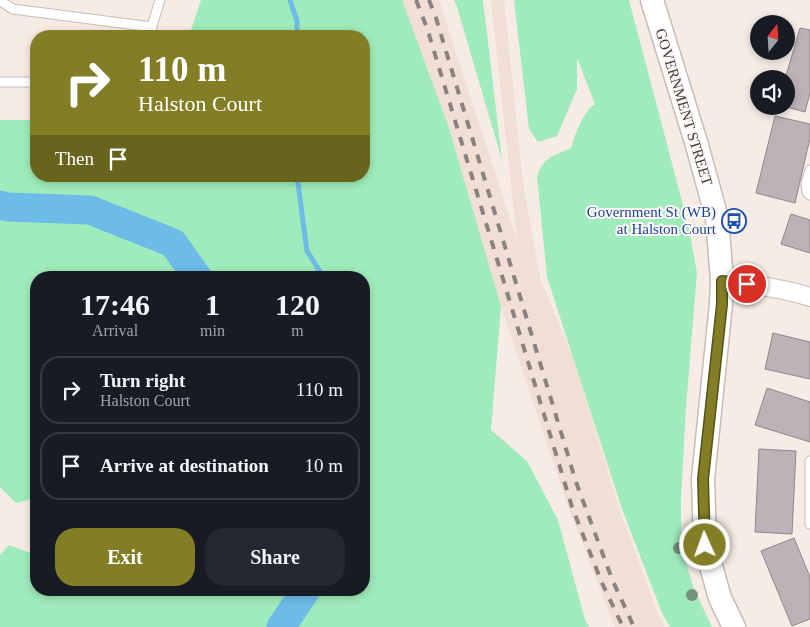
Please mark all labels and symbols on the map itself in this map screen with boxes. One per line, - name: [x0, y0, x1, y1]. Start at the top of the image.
- north arrow: [750, 15, 795, 60]
- street label: GOVERNMENT STREET: [652, 26, 716, 188]
- place label: Government St (WB) at Halston Court: [587, 204, 717, 237]
- bus stop icon: Government St (WB) at Halston Court: [721, 208, 747, 234]
- pin: [726, 263, 768, 305]
- position arrow: [678, 518, 730, 570]

